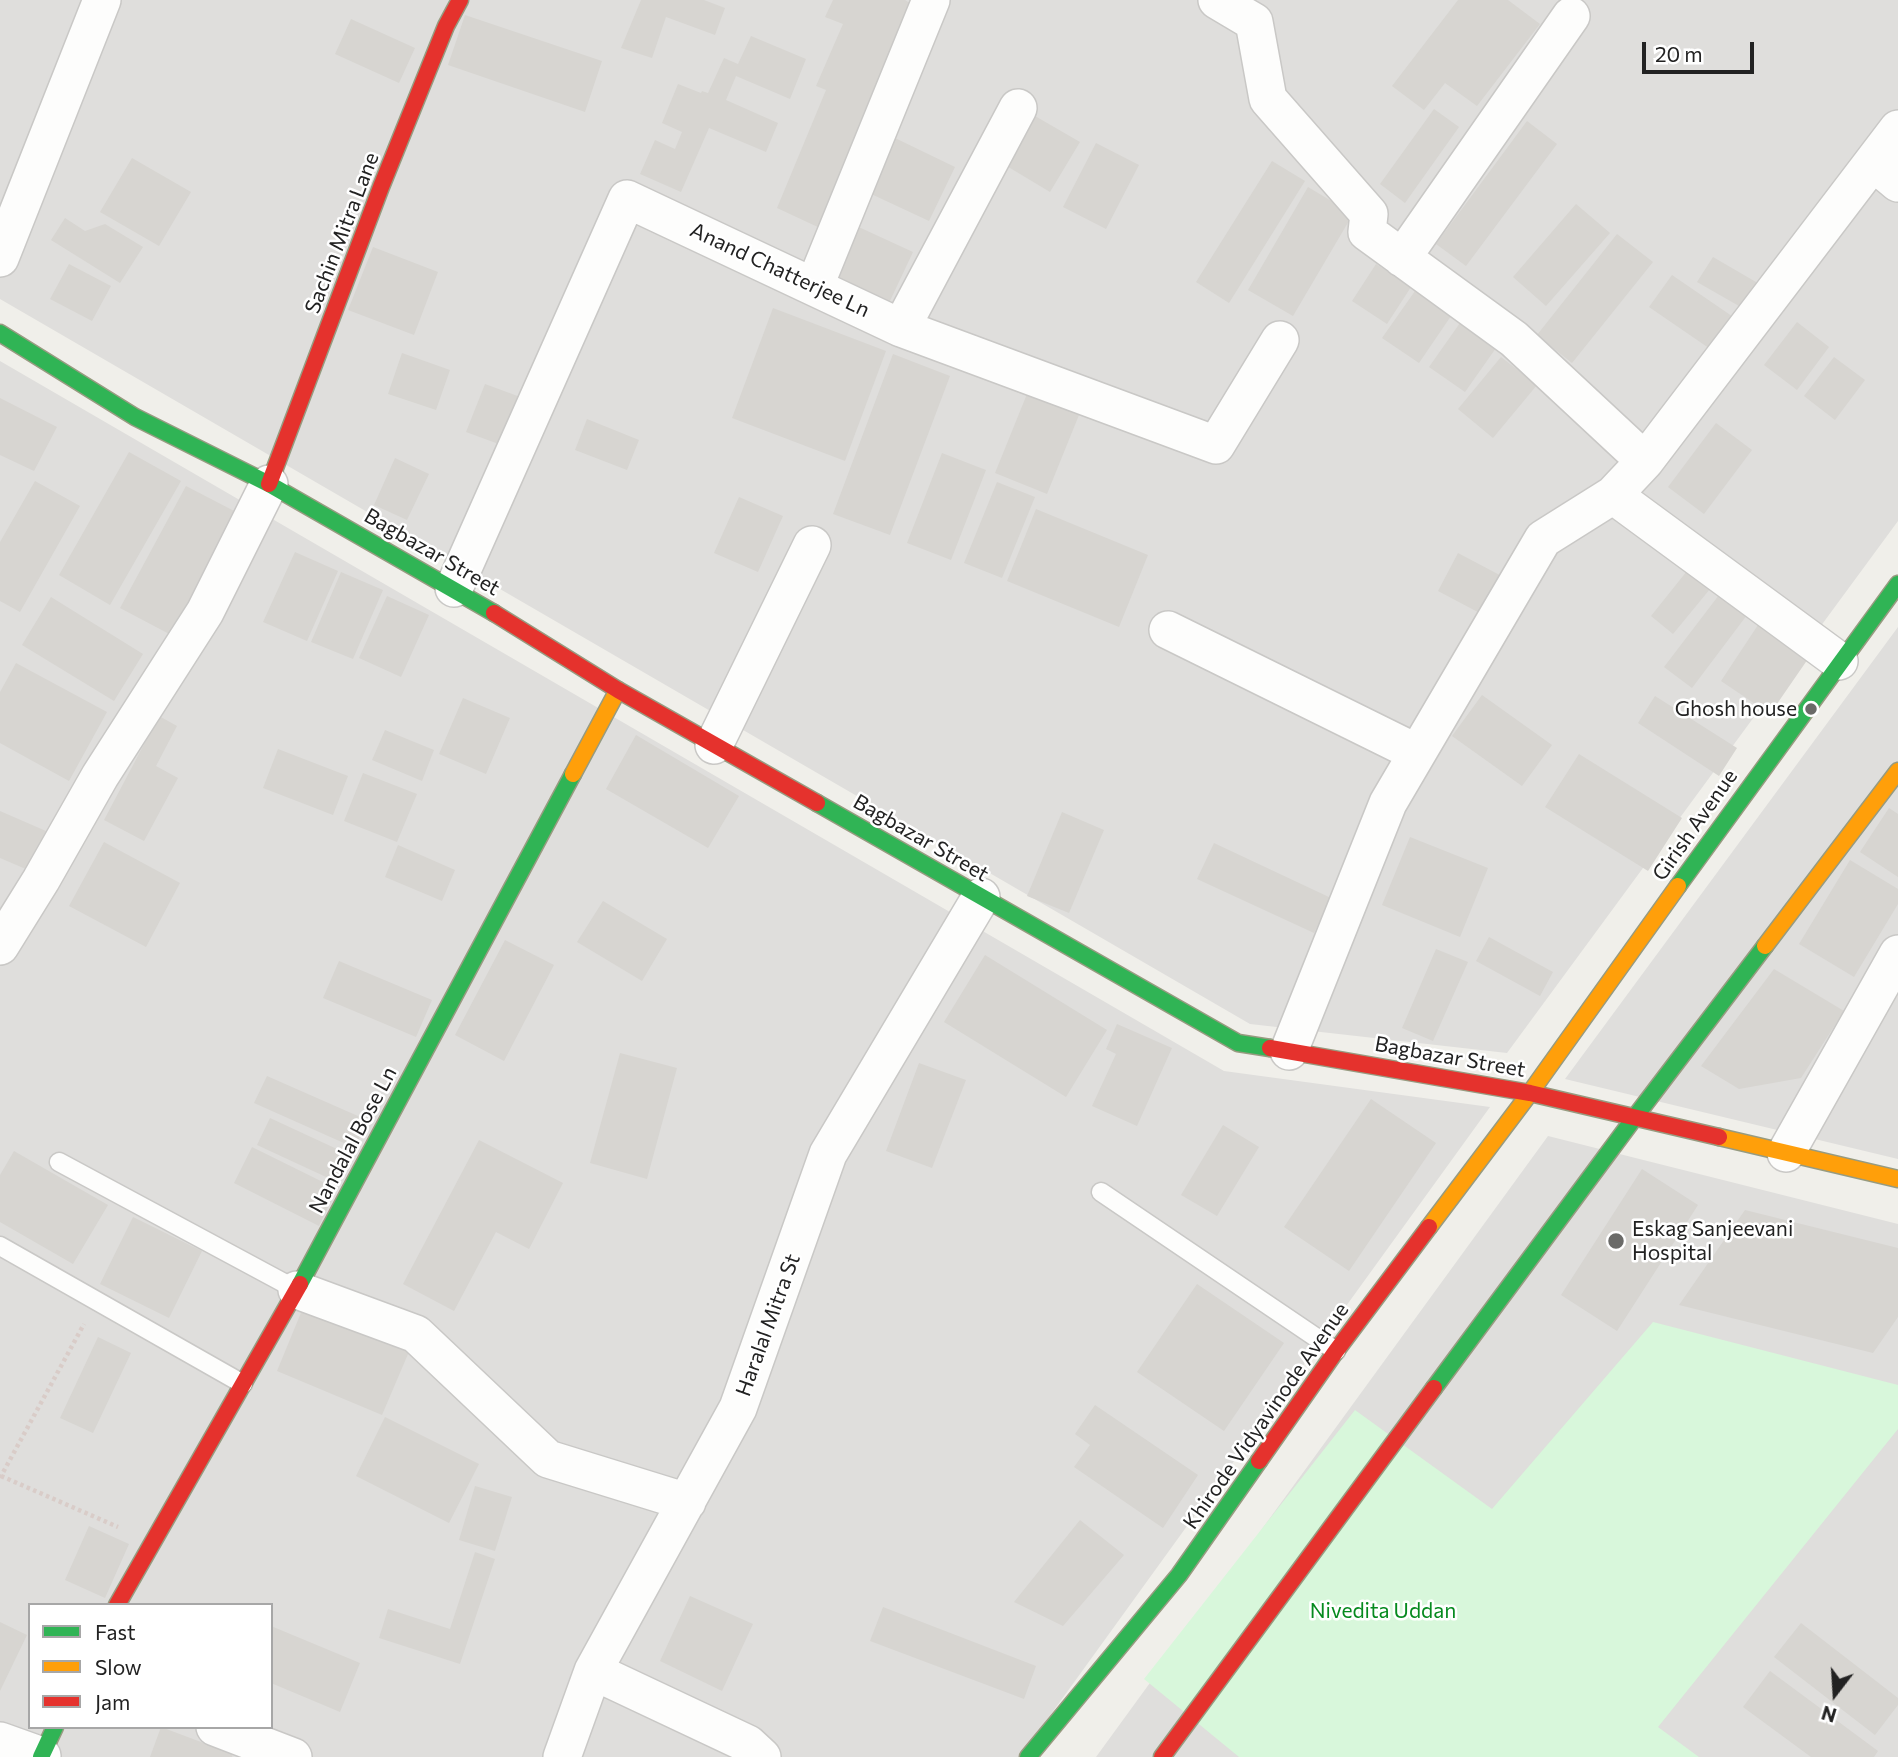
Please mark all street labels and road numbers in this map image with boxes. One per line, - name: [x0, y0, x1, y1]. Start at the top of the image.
- street label: Sachin Mitra Lane: [300, 149, 384, 317]
- street label: Anand Chatterjee Ln: [686, 217, 874, 323]
- street label: Bagbazar Street: [360, 503, 504, 601]
- street label: Girish Avenue: [1647, 764, 1743, 886]
- street label: Bagbazar Street: [849, 789, 993, 887]
- street label: Bagbazar Street: [1373, 1031, 1527, 1083]
- street label: Nandalal Bose Ln: [304, 1062, 402, 1218]
- street label: Haralal Mitra St: [731, 1250, 805, 1400]
- street label: Khirode Vidyavinode Avenue: [1178, 1298, 1354, 1534]

